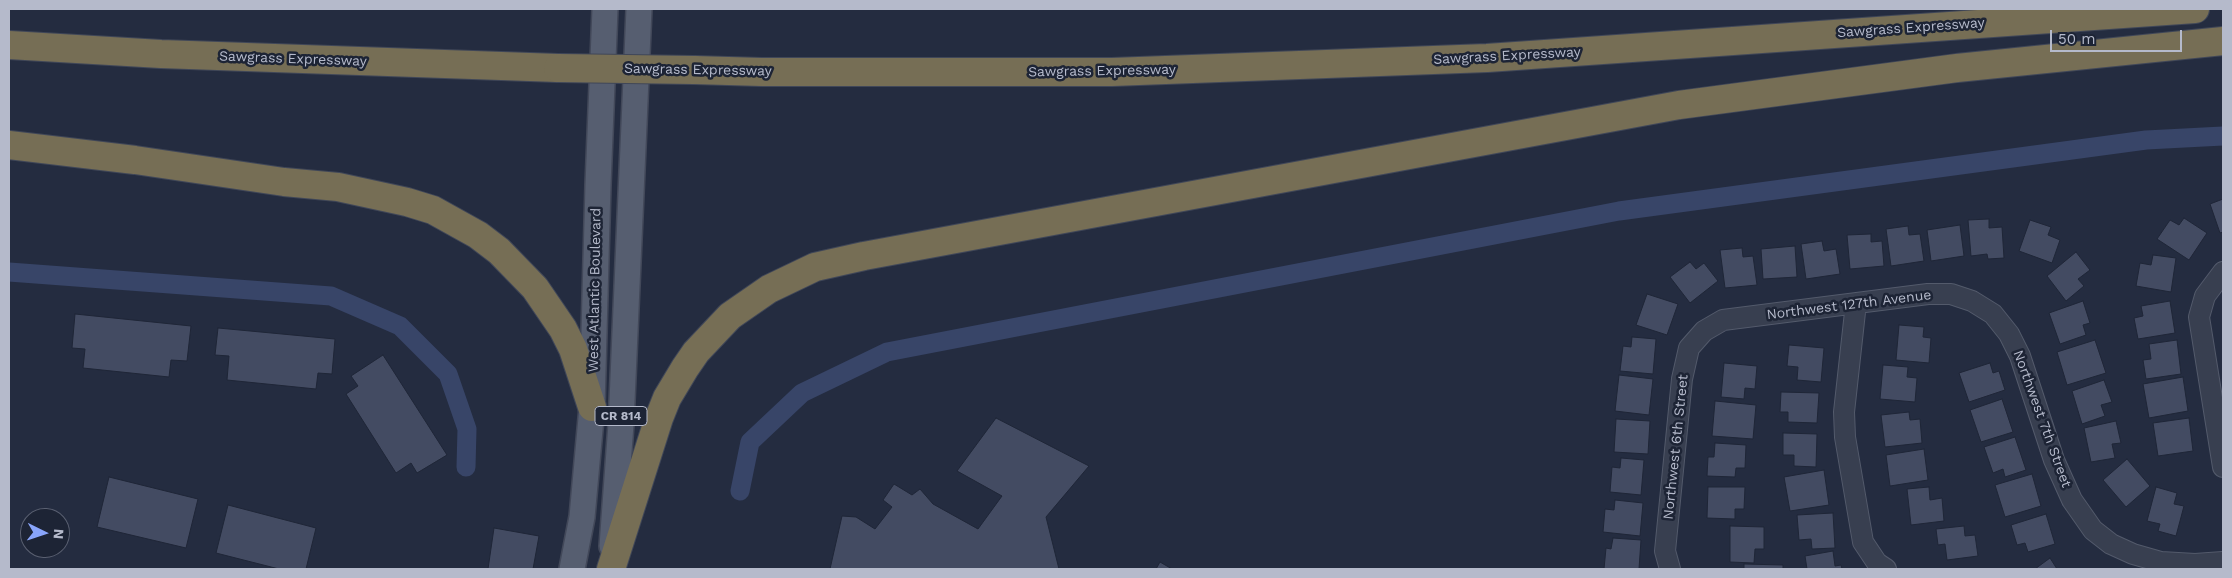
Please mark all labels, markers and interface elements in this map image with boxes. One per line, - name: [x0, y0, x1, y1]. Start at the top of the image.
- street label: Sawgrass Expressway: [1837, 14, 1985, 42]
- scale bar: [2052, 20, 2184, 52]
- text: 50 m: [2058, 30, 2095, 48]
- street label: Sawgrass Expressway: [1433, 44, 1581, 68]
- street label: Sawgrass Expressway: [219, 48, 367, 70]
- street label: Sawgrass Expressway: [624, 60, 772, 80]
- street label: Sawgrass Expressway: [1028, 61, 1176, 81]
- street label: West Atlantic Boulevard: [585, 208, 605, 372]
- street label: Northwest 127th Avenue: [1766, 287, 1932, 323]
- street label: Northwest 7th Street: [2009, 348, 2075, 490]
- street label: Northwest 6th Street: [1660, 374, 1692, 520]
- road number: CR 814: [595, 406, 647, 426]
- north arrow: [20, 508, 70, 558]
- text: N: [51, 528, 67, 540]

